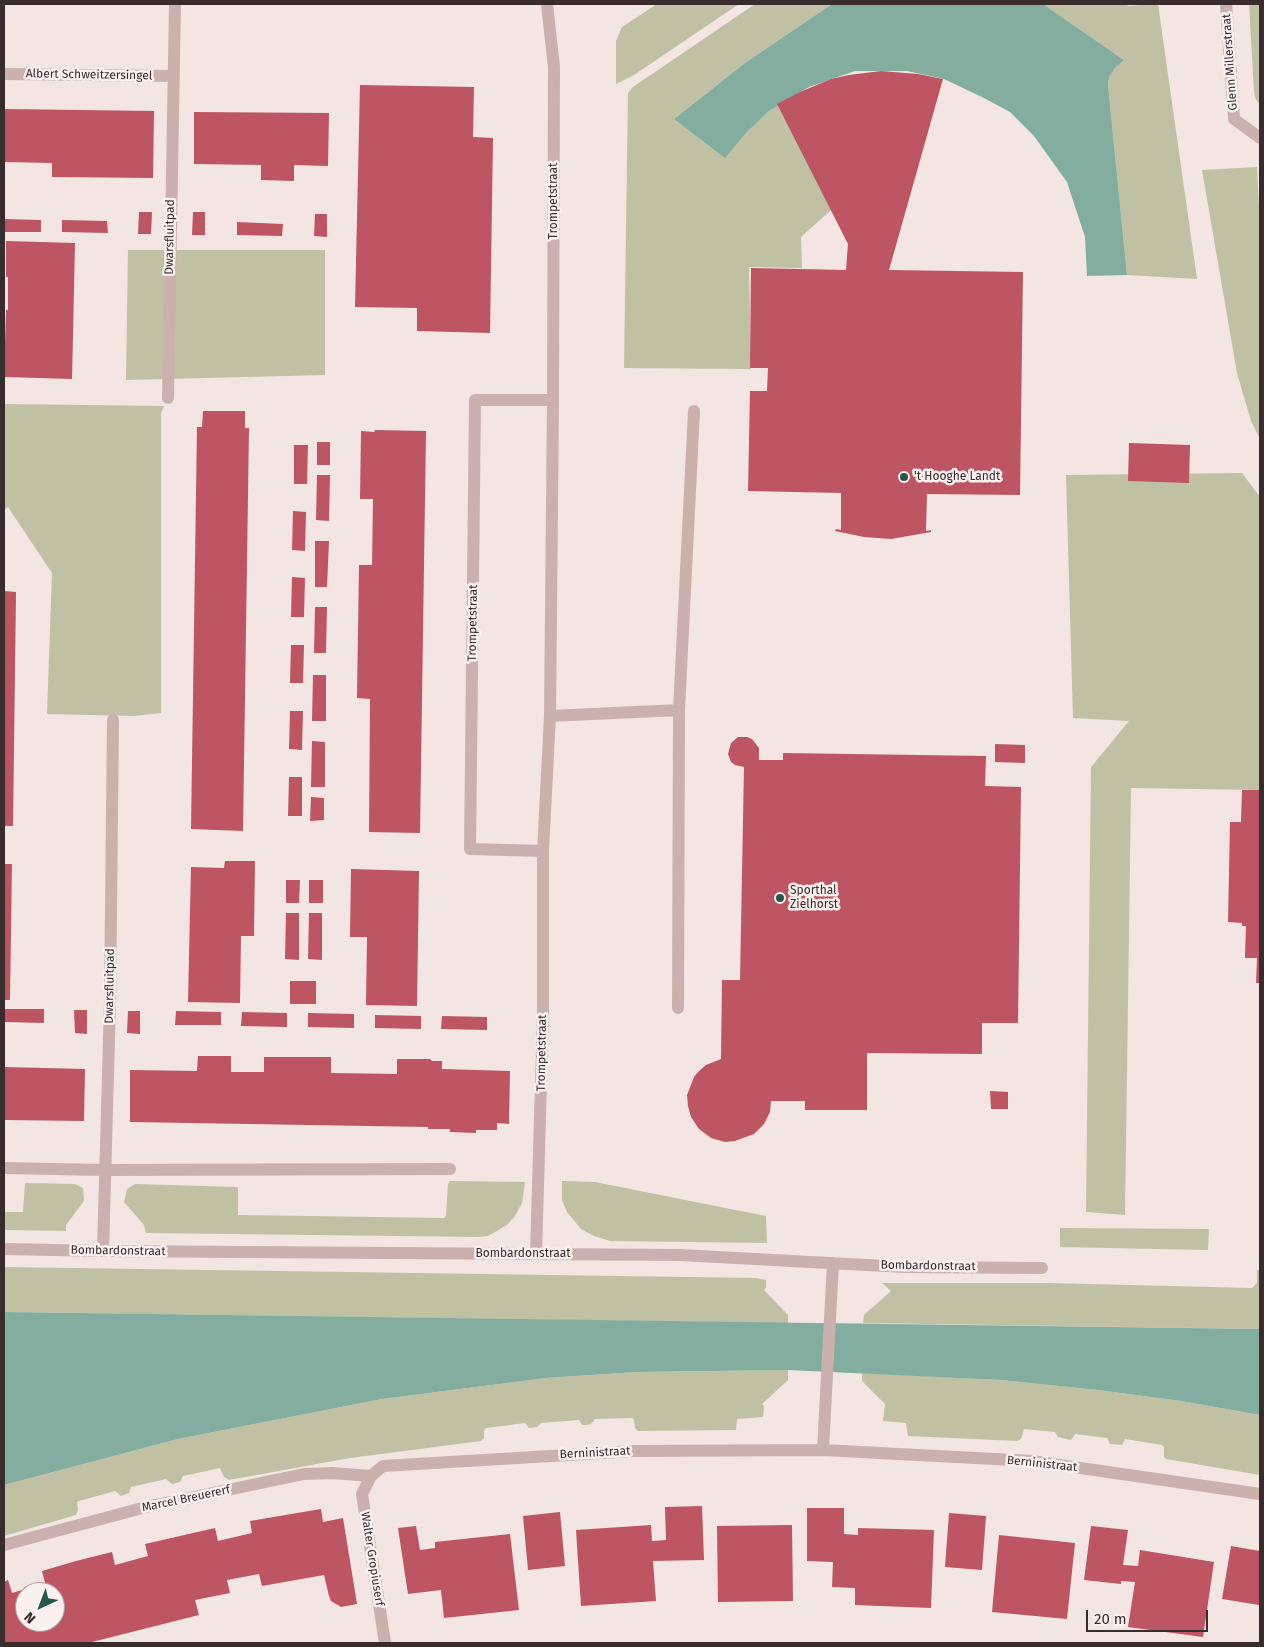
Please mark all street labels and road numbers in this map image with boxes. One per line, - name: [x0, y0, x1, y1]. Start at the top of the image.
- street label: Glenn Millerstraat: [1219, 13, 1241, 111]
- street label: Albert Schweitzersingel: [26, 67, 152, 83]
- street label: Trompetstraat: [547, 163, 561, 239]
- street label: Dwarsfluitpad: [162, 199, 178, 275]
- street label: Trompetstraat: [465, 584, 481, 662]
- street label: Dwarsfluitpad: [102, 948, 118, 1024]
- street label: Trompetstraat: [534, 1014, 550, 1092]
- street label: Bombardonstraat: [70, 1243, 166, 1259]
- street label: Bombardonstraat: [475, 1247, 571, 1261]
- street label: Bombardonstraat: [880, 1258, 976, 1274]
- street label: Berninistraat: [559, 1444, 631, 1462]
- street label: Berninistraat: [1006, 1453, 1078, 1475]
- street label: Marcel Breuererf: [141, 1483, 231, 1515]
- street label: Walter Gropiuserf: [357, 1511, 387, 1607]

